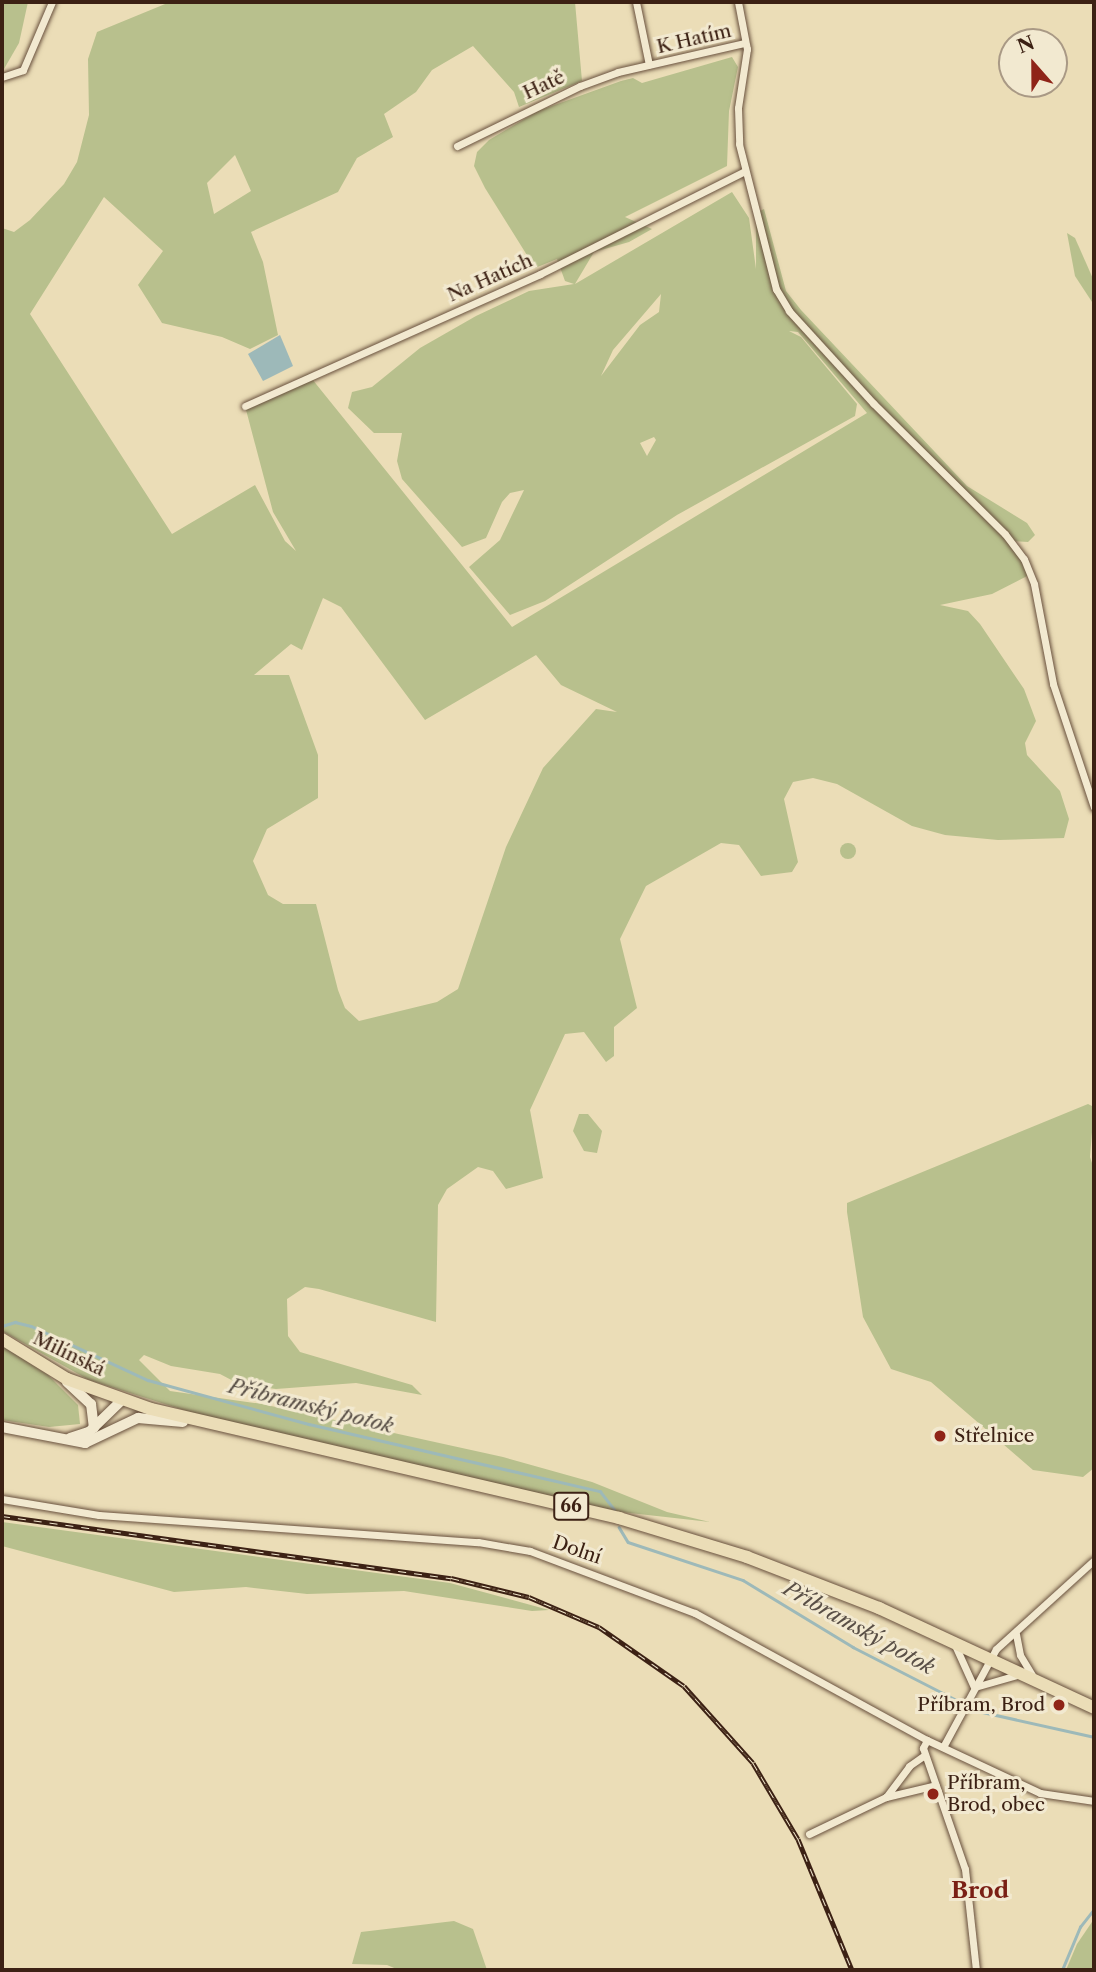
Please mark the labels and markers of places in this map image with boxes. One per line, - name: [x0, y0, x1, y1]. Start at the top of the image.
- place label: Střelnice: [954, 1425, 1034, 1447]
- marker: Střelnice: [932, 1428, 948, 1444]
- place label: Příbram, Brod: [917, 1694, 1045, 1716]
- marker: Příbram, Brod: [1051, 1697, 1067, 1713]
- place label: Příbram, Brod, obec: [947, 1772, 1045, 1816]
- marker: Příbram, Brod, obec: [925, 1786, 941, 1802]

